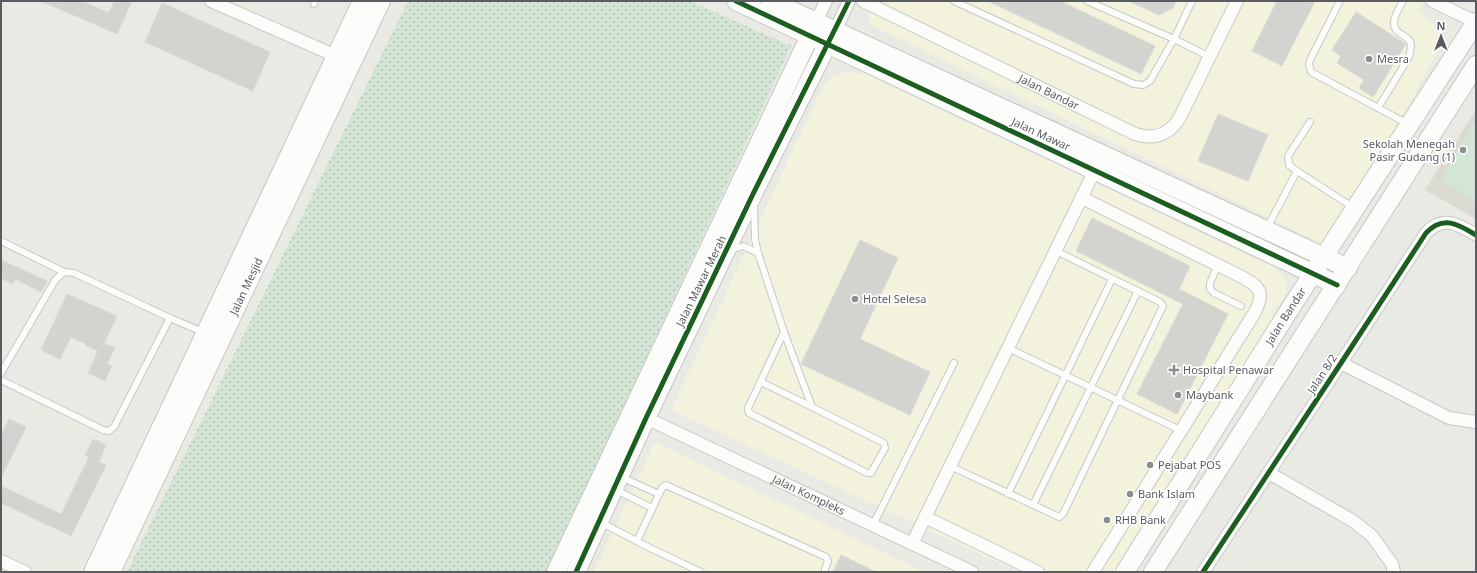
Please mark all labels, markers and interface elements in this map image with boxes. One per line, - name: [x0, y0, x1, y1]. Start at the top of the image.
- north arrow: [1421, 16, 1461, 56]
- text: N: [1437, 18, 1445, 33]
- place label: Mesra: [1377, 51, 1409, 66]
- marker: Mesra: [1364, 54, 1374, 64]
- street label: Jalan Bandar: [1016, 70, 1082, 113]
- street label: Jalan Mawar: [1008, 113, 1073, 154]
- place label: Sekolah Menegah Pasir Gudang (1): [1363, 136, 1455, 164]
- marker: Sekolah Menegah Pasir Gudang (1): [1458, 145, 1468, 155]
- street label: Jalan Mawar Merah: [672, 233, 729, 330]
- street label: Jalan Mesjid: [225, 255, 266, 318]
- street label: Jalan Bandar: [1261, 284, 1309, 348]
- place label: Hotel Selesa: [863, 291, 926, 306]
- marker: Hotel Selesa: [850, 294, 860, 304]
- street label: Jalan 8/2: [1303, 351, 1340, 397]
- place label: Hospital Penawar: [1183, 362, 1274, 377]
- marker: Hospital Penawar: [1168, 364, 1180, 376]
- place label: Maybank: [1186, 387, 1233, 402]
- marker: Maybank: [1173, 390, 1183, 400]
- place label: Pejabat POS: [1158, 457, 1221, 472]
- marker: Pejabat POS: [1145, 460, 1155, 470]
- street label: Jalan Kompleks: [769, 470, 848, 518]
- place label: Bank Islam: [1138, 486, 1195, 501]
- marker: Bank Islam: [1125, 489, 1135, 499]
- place label: RHB Bank: [1115, 512, 1166, 527]
- marker: RHB Bank: [1102, 515, 1112, 525]

